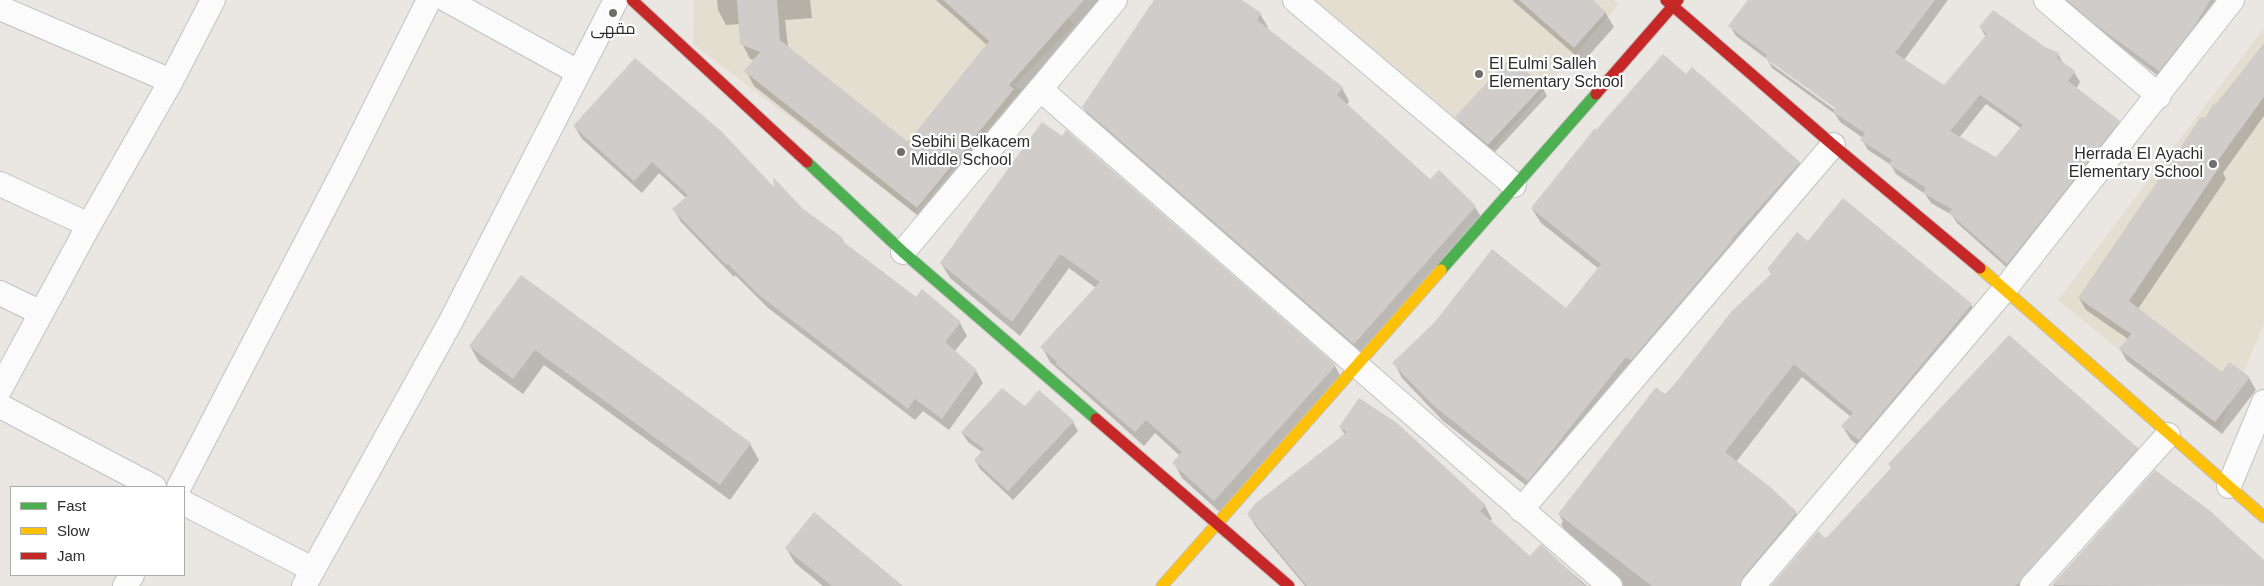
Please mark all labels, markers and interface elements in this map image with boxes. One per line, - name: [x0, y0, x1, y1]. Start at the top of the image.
- marker: مقهى: [607, 7, 619, 19]
- place label: مقهى: [590, 20, 636, 40]
- place label: El Eulmi Salleh Elementary School: [1489, 55, 1623, 93]
- marker: El Eulmi Salleh Elementary School: [1473, 68, 1485, 80]
- place label: Sebihi Belkacem Middle School: [911, 133, 1030, 171]
- place label: Herrada El Ayachi Elementary School: [2069, 145, 2203, 183]
- marker: Sebihi Belkacem Middle School: [895, 146, 907, 158]
- marker: Herrada El Ayachi Elementary School: [2207, 158, 2219, 170]
- legend: [10, 486, 185, 576]
- text: Fast: [57, 497, 86, 514]
- text: Slow: [57, 522, 90, 539]
- text: Jam: [57, 547, 85, 564]

